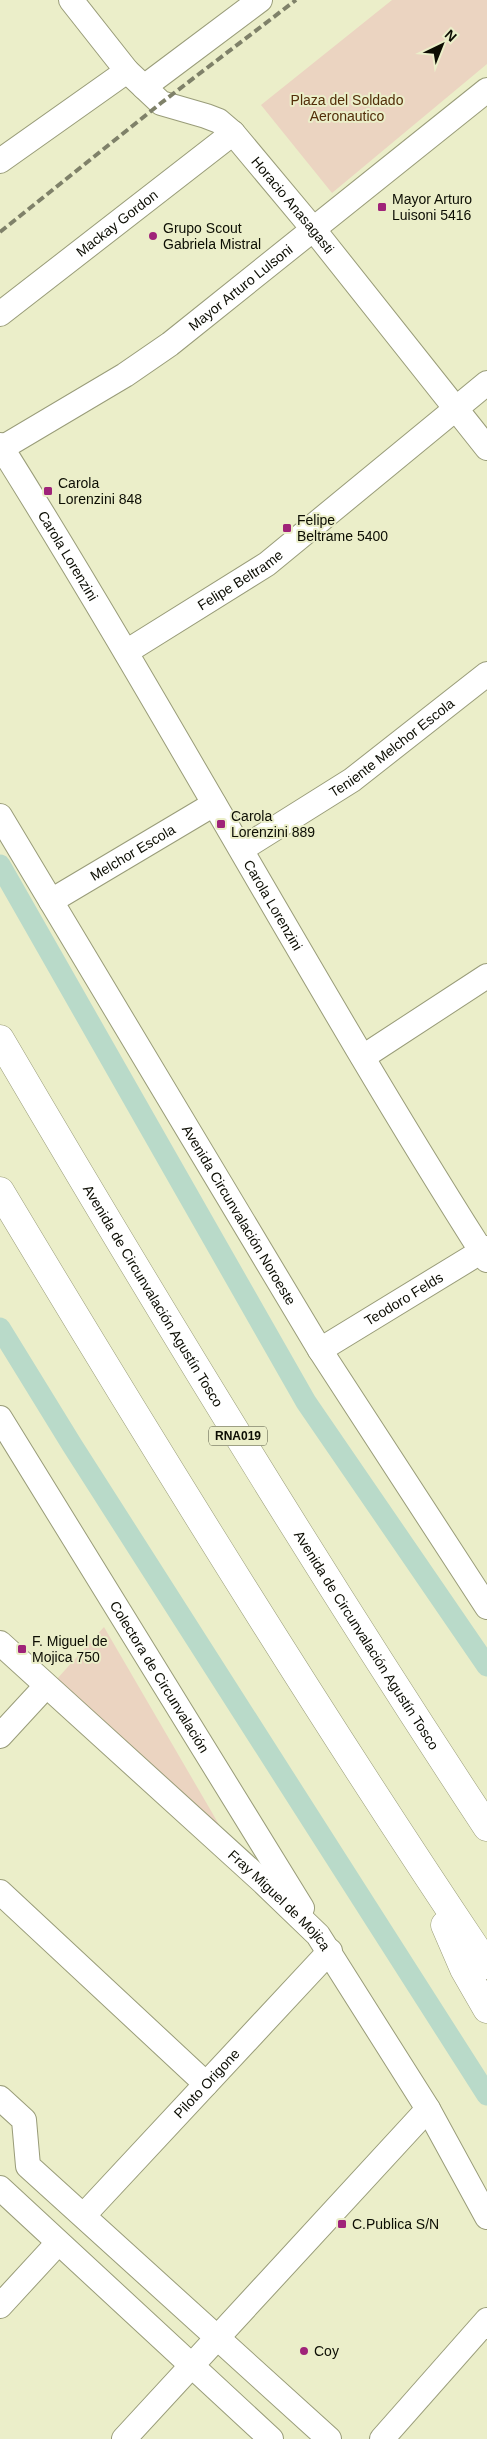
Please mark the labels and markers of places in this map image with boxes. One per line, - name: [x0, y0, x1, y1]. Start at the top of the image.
- place label: Mayor Arturo Luisoni 5416: [392, 191, 472, 223]
- marker: Mayor Arturo Luisoni 5416: [376, 201, 388, 213]
- place label: Grupo Scout Gabriela Mistral: [163, 220, 261, 252]
- marker: Grupo Scout Gabriela Mistral: [147, 230, 159, 242]
- place label: Carola Lorenzini 848: [58, 475, 142, 507]
- marker: Carola Lorenzini 848: [42, 485, 54, 497]
- place label: Felipe Beltrame 5400: [297, 512, 388, 544]
- marker: Felipe Beltrame 5400: [281, 522, 293, 534]
- place label: Carola Lorenzini 889: [231, 808, 315, 840]
- marker: Carola Lorenzini 889: [215, 818, 227, 830]
- place label: F. Miguel de Mojica 750: [32, 1633, 108, 1665]
- marker: F. Miguel de Mojica 750: [16, 1643, 28, 1655]
- place label: C.Publica S/N: [352, 2216, 439, 2232]
- marker: C.Publica S/N: [336, 2218, 348, 2230]
- place label: Coy: [314, 2343, 339, 2359]
- marker: Coy: [298, 2345, 310, 2357]

